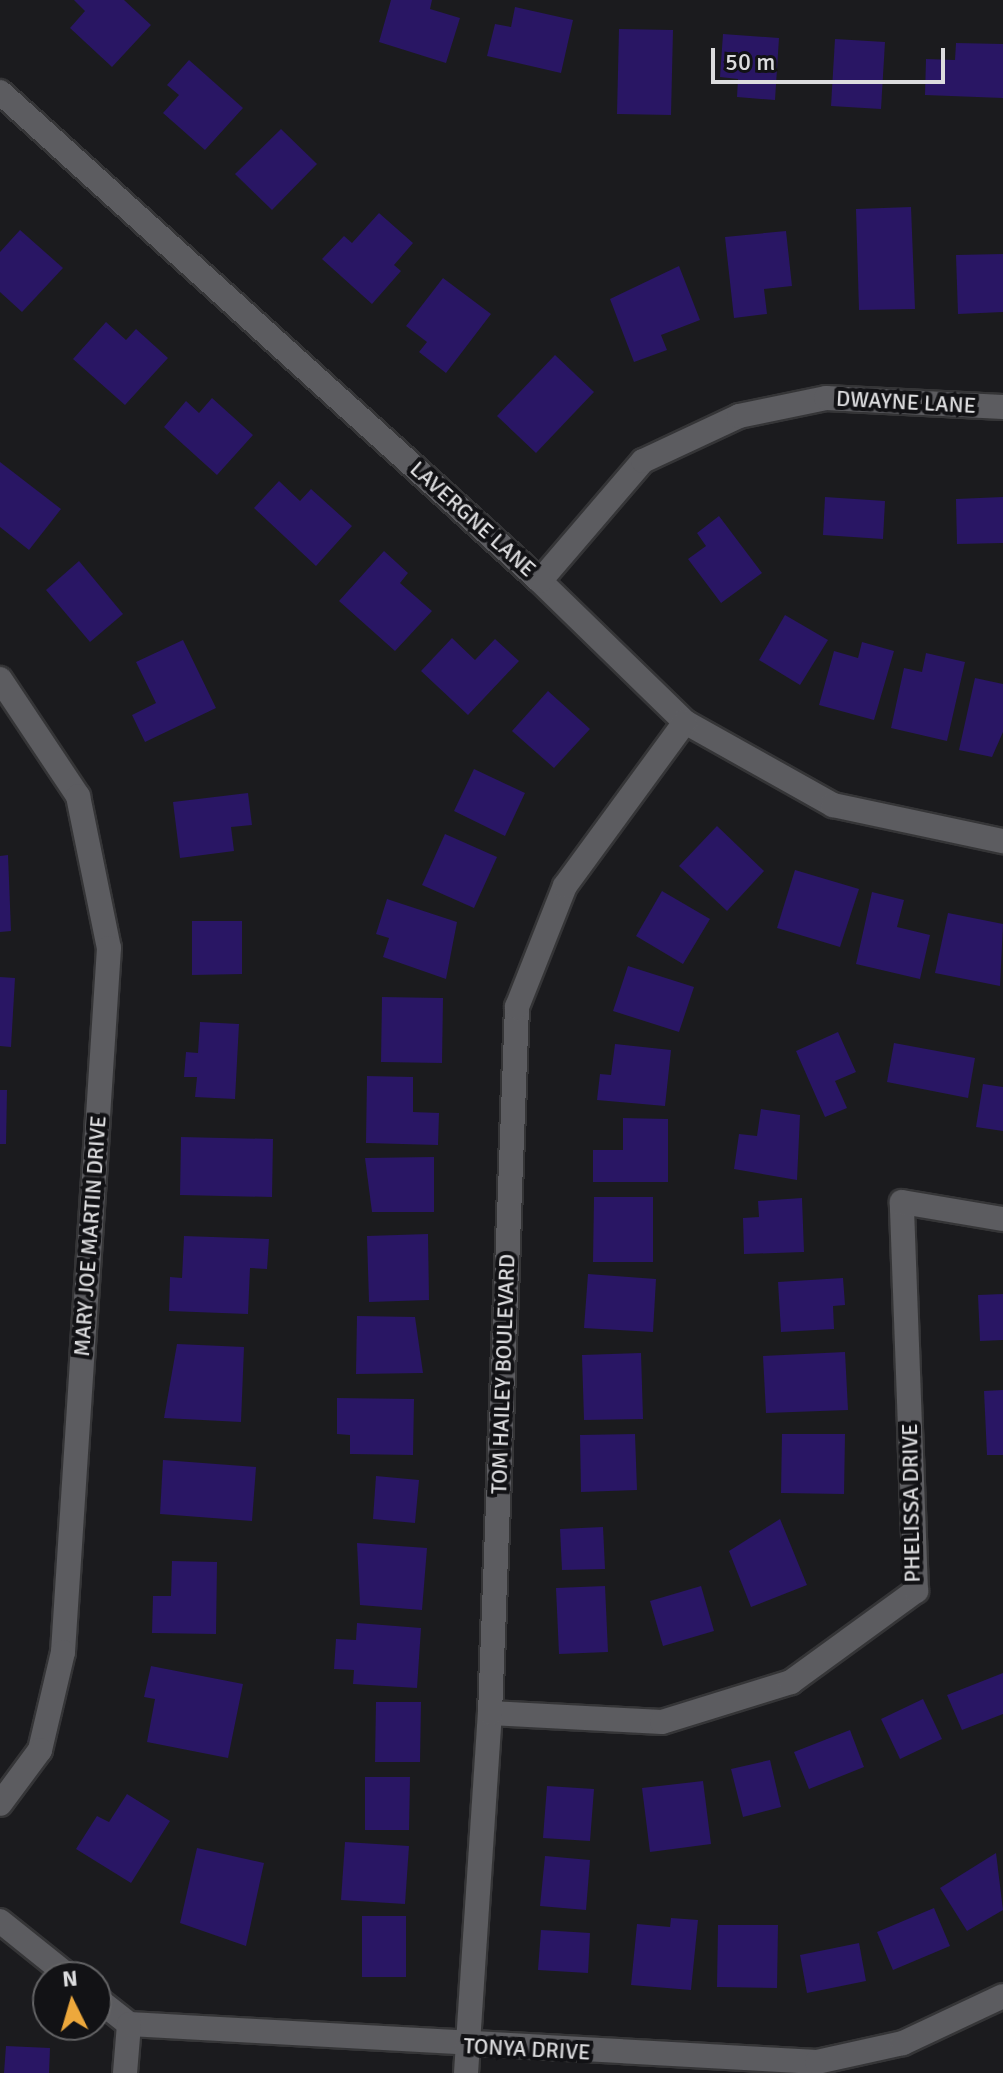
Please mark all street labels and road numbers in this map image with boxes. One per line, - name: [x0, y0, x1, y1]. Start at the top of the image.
- street label: DWAYNE LANE: [835, 385, 977, 419]
- street label: LAVERGNE LANE: [405, 456, 541, 582]
- street label: MARY JOE MARTIN DRIVE: [68, 1115, 112, 1357]
- street label: TOM HAILEY BOULEVARD: [486, 1254, 520, 1494]
- street label: PHELISSA DRIVE: [896, 1423, 926, 1583]
- street label: TONYA DRIVE: [463, 2032, 591, 2066]

